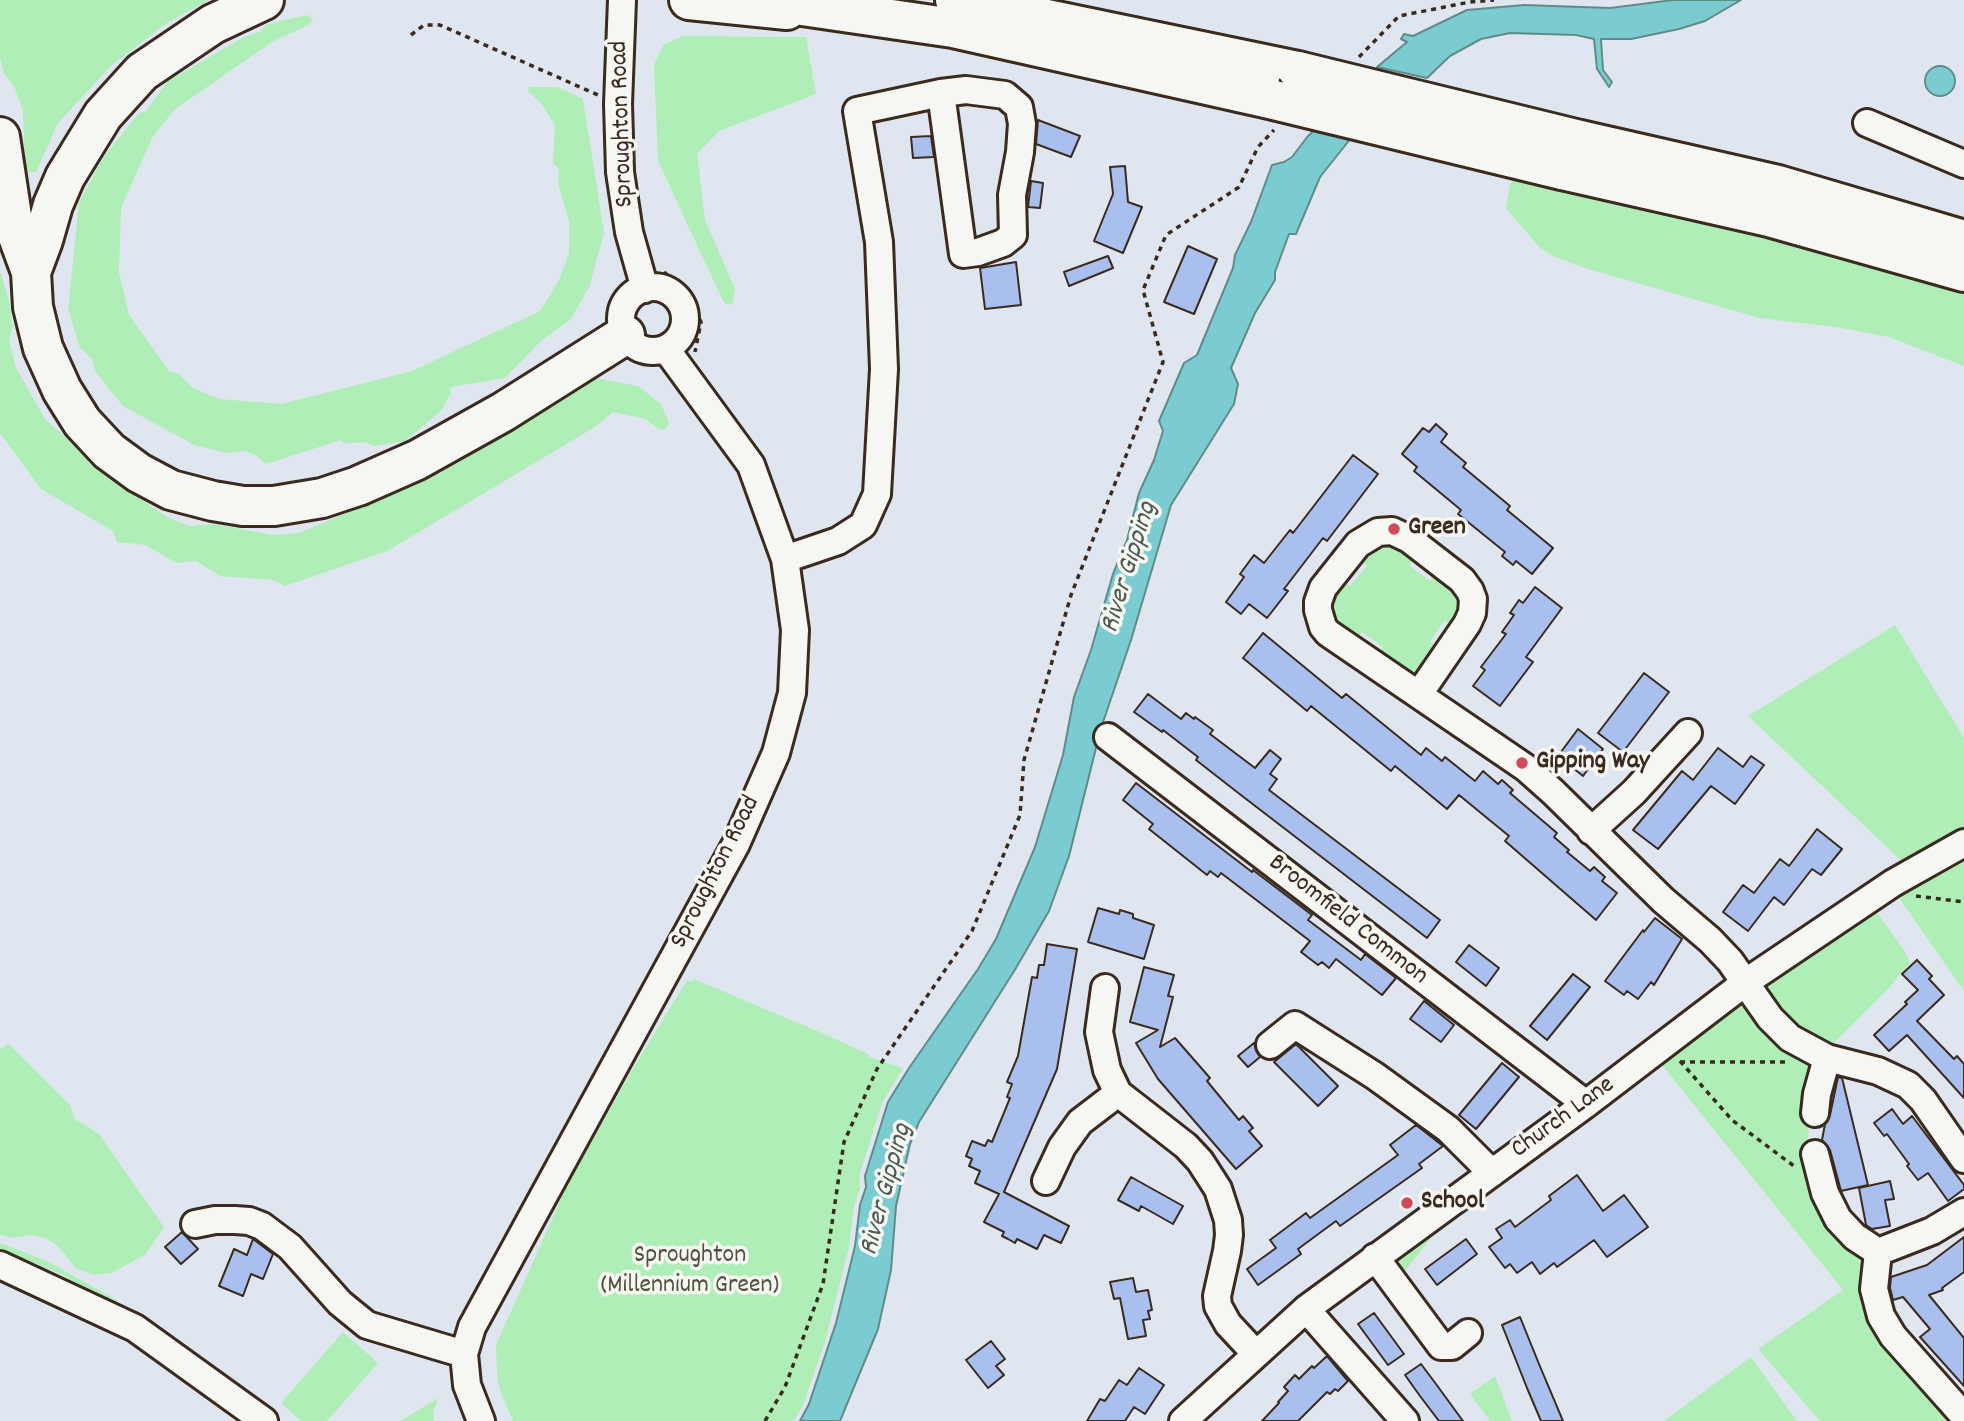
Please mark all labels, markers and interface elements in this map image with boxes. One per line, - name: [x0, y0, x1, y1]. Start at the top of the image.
- street label: Sproughton Road: [605, 40, 643, 208]
- water label: River Gipping: [1095, 499, 1167, 637]
- place label: Green: [1408, 513, 1466, 545]
- marker: Green: [1386, 521, 1402, 537]
- place label: Gipping Way: [1536, 747, 1650, 779]
- marker: Gipping Way: [1514, 755, 1530, 771]
- street label: Sproughton Road: [665, 792, 769, 954]
- street label: Broomfield Common: [1261, 849, 1433, 993]
- street label: Church Lane: [1506, 1071, 1622, 1167]
- water label: River Gipping: [854, 1120, 922, 1260]
- place label: School: [1421, 1187, 1484, 1219]
- marker: School: [1399, 1195, 1415, 1211]
- park label: Sproughton (Millennium Green): [601, 1241, 779, 1302]

